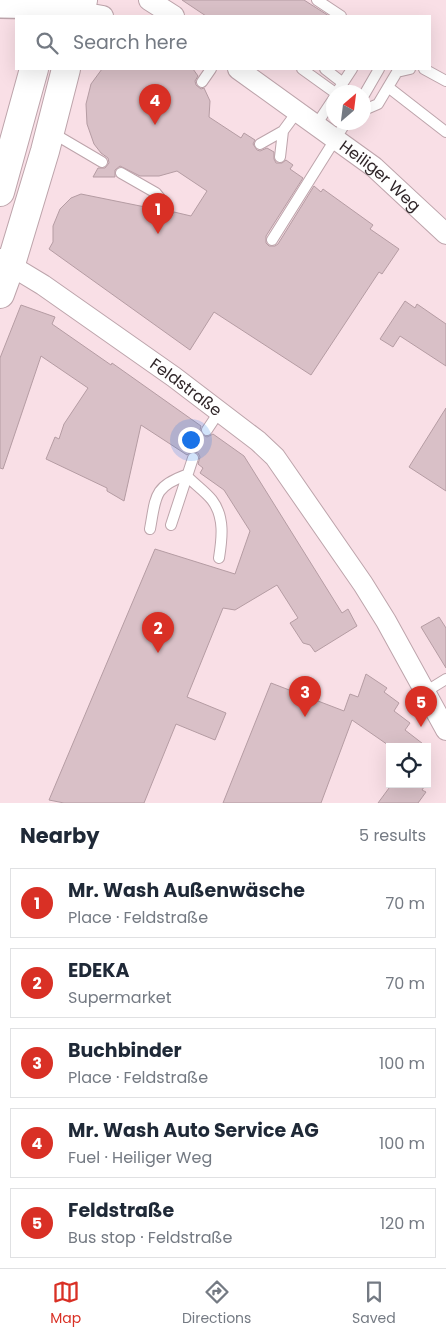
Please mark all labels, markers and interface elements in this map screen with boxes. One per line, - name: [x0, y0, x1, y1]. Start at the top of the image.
- search box: [15, 15, 431, 70]
- icon: search: [33, 29, 61, 57]
- text: Search here: [73, 29, 187, 56]
- pin: 4: [139, 84, 171, 125]
- north arrow: [326, 85, 371, 130]
- street label: Heiliger Weg: [335, 135, 426, 217]
- pin: 1: [142, 193, 174, 234]
- street label: Feldstraße: [145, 353, 227, 422]
- your location: [178, 427, 204, 453]
- pin: 2: [142, 612, 174, 653]
- pin: 3: [289, 676, 321, 717]
- pin: 5: [405, 686, 437, 727]
- map controls: [386, 743, 431, 788]
- button: locate: [386, 743, 431, 788]
- text: Nearby: [20, 821, 100, 850]
- text: 5 results: [359, 824, 426, 847]
- text: Mr. Wash Außenwäsche: [68, 877, 305, 904]
- text: 1: [34, 892, 40, 915]
- text: 70 m: [385, 892, 425, 915]
- text: Place · Feldstraße: [68, 906, 208, 929]
- text: EDEKA: [68, 957, 130, 984]
- text: 2: [32, 972, 42, 995]
- text: 70 m: [385, 972, 425, 995]
- text: Supermarket: [68, 986, 172, 1009]
- text: Buchbinder: [68, 1037, 182, 1064]
- text: 3: [32, 1052, 42, 1075]
- text: 100 m: [379, 1052, 425, 1075]
- text: Place · Feldstraße: [68, 1066, 208, 1089]
- text: Mr. Wash Auto Service AG: [68, 1117, 319, 1144]
- text: 4: [32, 1132, 42, 1155]
- text: 100 m: [379, 1132, 425, 1155]
- text: Fuel · Heiliger Weg: [68, 1146, 212, 1169]
- text: Feldstraße: [68, 1197, 174, 1224]
- text: 5: [32, 1212, 42, 1235]
- text: 120 m: [380, 1212, 425, 1235]
- text: Bus stop · Feldstraße: [68, 1226, 232, 1249]
- tab: Map: [50, 1278, 81, 1329]
- tab: Directions: [182, 1278, 251, 1329]
- tab: Saved: [352, 1278, 396, 1329]

